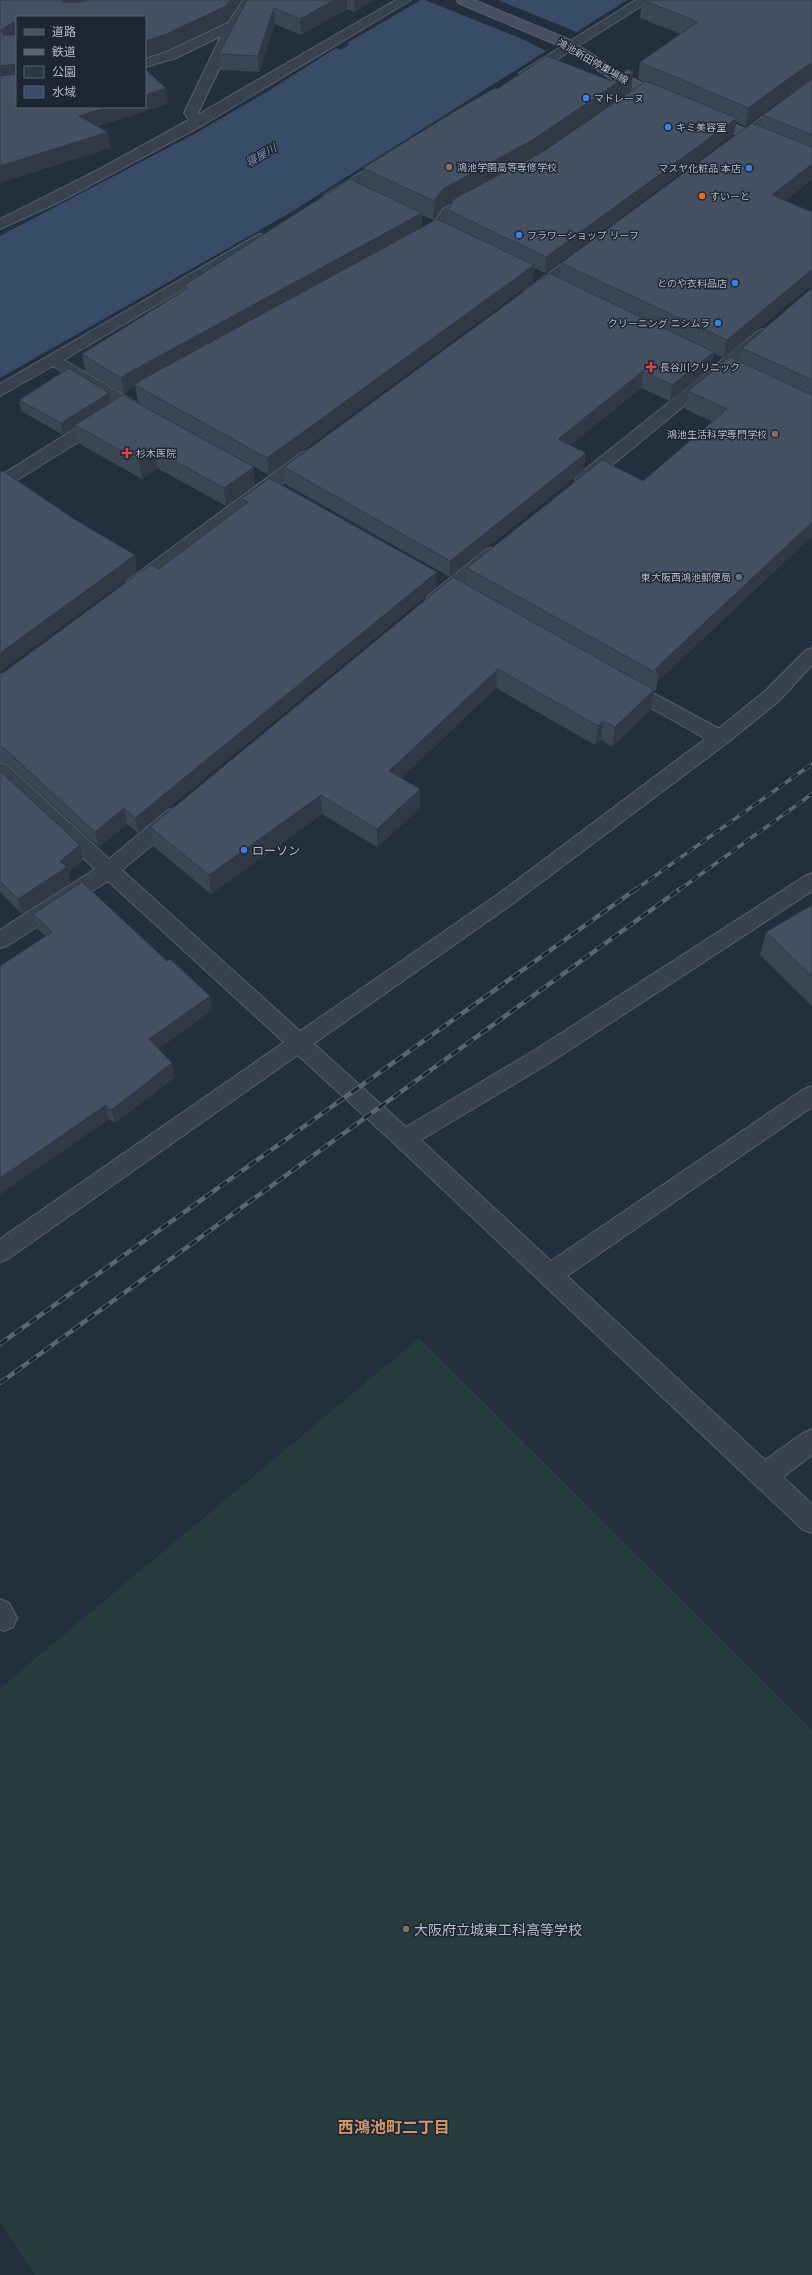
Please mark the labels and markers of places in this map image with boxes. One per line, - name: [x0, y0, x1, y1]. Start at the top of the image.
- place label: マドレーヌ: [594, 92, 644, 104]
- marker: マドレーヌ: [581, 93, 591, 103]
- place label: キミ美容室: [676, 121, 726, 133]
- marker: キミ美容室: [663, 122, 673, 132]
- place label: 鴻池学園高等専修学校: [457, 161, 557, 173]
- marker: 鴻池学園高等専修学校: [444, 162, 454, 172]
- place label: マスヤ化粧品 本店: [658, 162, 741, 174]
- marker: マスヤ化粧品 本店: [744, 163, 754, 173]
- place label: すいーと: [710, 190, 750, 202]
- marker: すいーと: [697, 191, 707, 201]
- place label: フラワーショップ リーフ: [527, 229, 639, 241]
- marker: フラワーショップ リーフ: [514, 230, 524, 240]
- place label: とのや衣料品店: [657, 277, 727, 289]
- marker: とのや衣料品店: [730, 278, 740, 288]
- place label: クリーニング ニシムラ: [608, 317, 710, 329]
- marker: クリーニング ニシムラ: [713, 318, 723, 328]
- marker: 長谷川クリニック: [645, 361, 657, 373]
- place label: 長谷川クリニック: [660, 361, 740, 373]
- place label: 鴻池生活科学専門学校: [667, 428, 767, 440]
- marker: 鴻池生活科学専門学校: [770, 429, 780, 439]
- marker: 杉木医院: [121, 447, 133, 459]
- place label: 杉木医院: [136, 447, 176, 459]
- place label: 東大阪西鴻池郵便局: [641, 571, 731, 583]
- marker: 東大阪西鴻池郵便局: [734, 572, 744, 582]
- place label: ローソン: [252, 843, 300, 858]
- marker: ローソン: [239, 845, 249, 855]
- place label: 大阪府立城東工科高等学校: [414, 1921, 582, 1938]
- marker: 大阪府立城東工科高等学校: [401, 1924, 411, 1934]

